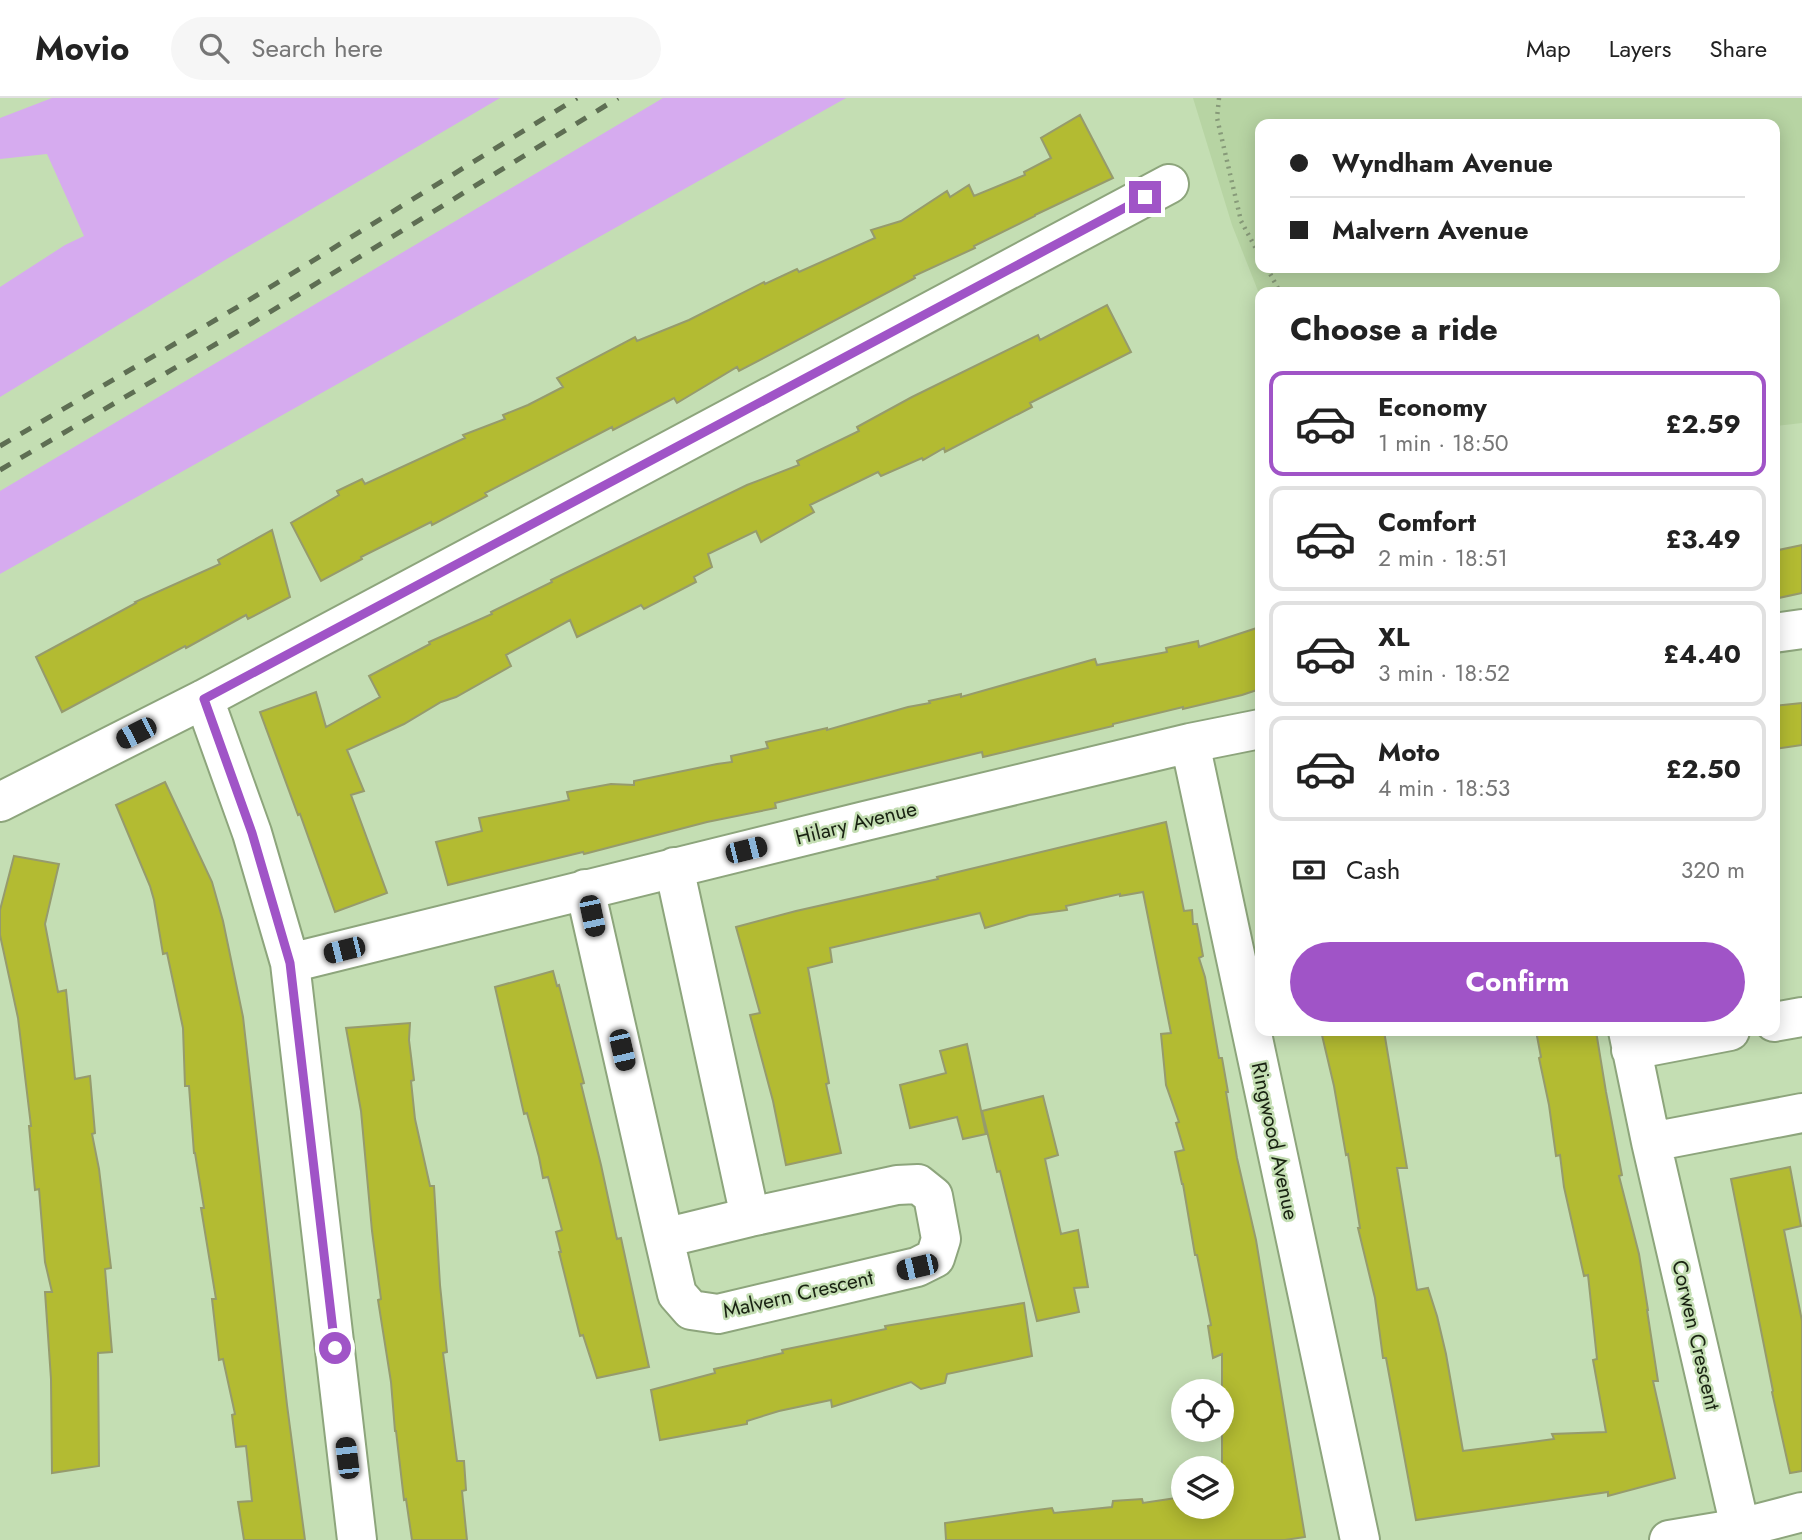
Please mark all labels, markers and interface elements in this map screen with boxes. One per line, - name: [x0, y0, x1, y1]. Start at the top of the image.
- search box: [171, 17, 661, 80]
- text: Movio: [35, 25, 129, 72]
- icon: search: [195, 29, 233, 67]
- text: Search here: [251, 29, 383, 67]
- text: Map: [1526, 31, 1571, 66]
- text: Layers: [1609, 31, 1671, 66]
- text: Share: [1709, 31, 1767, 66]
- text: Wyndham Avenue: [1332, 144, 1553, 182]
- route end: [1129, 181, 1161, 213]
- text: Malvern Avenue: [1332, 211, 1529, 249]
- text: Choose a ride: [1290, 306, 1498, 352]
- text: Economy: [1378, 388, 1487, 426]
- icon: car: [1294, 392, 1357, 455]
- text: £2.59: [1666, 405, 1741, 443]
- text: 1 min · 18:50: [1378, 426, 1509, 460]
- text: Comfort: [1378, 503, 1476, 541]
- icon: car: [1294, 507, 1357, 570]
- text: £3.49: [1665, 520, 1741, 558]
- text: 2 min · 18:51: [1378, 541, 1508, 575]
- text: XL: [1378, 618, 1410, 656]
- icon: car: [1294, 622, 1357, 685]
- text: £4.40: [1663, 635, 1741, 673]
- text: 3 min · 18:52: [1378, 656, 1510, 690]
- car: [113, 714, 160, 752]
- text: Moto: [1378, 733, 1440, 771]
- icon: car: [1294, 737, 1357, 800]
- text: £2.50: [1666, 750, 1741, 788]
- text: 4 min · 18:53: [1378, 771, 1510, 805]
- street label: Hilary Avenue: [792, 793, 920, 853]
- car: [724, 835, 769, 865]
- icon: cash: [1290, 851, 1328, 889]
- text: Cash: [1346, 851, 1400, 889]
- text: 320 m: [1681, 853, 1745, 887]
- car: [578, 893, 607, 939]
- car: [322, 935, 367, 965]
- button: Confirm: [1290, 942, 1745, 1022]
- car: [608, 1027, 637, 1073]
- street label: Ringwood Avenue: [1244, 1059, 1306, 1223]
- car: [895, 1252, 940, 1282]
- street label: Corwen Crescent: [1664, 1257, 1728, 1413]
- street label: Malvern Crescent: [720, 1262, 876, 1326]
- route start: [319, 1332, 351, 1364]
- map controls: [1171, 1379, 1234, 1519]
- button: locate: [1171, 1379, 1234, 1442]
- car: [335, 1436, 360, 1480]
- button: layers: [1171, 1456, 1234, 1519]

